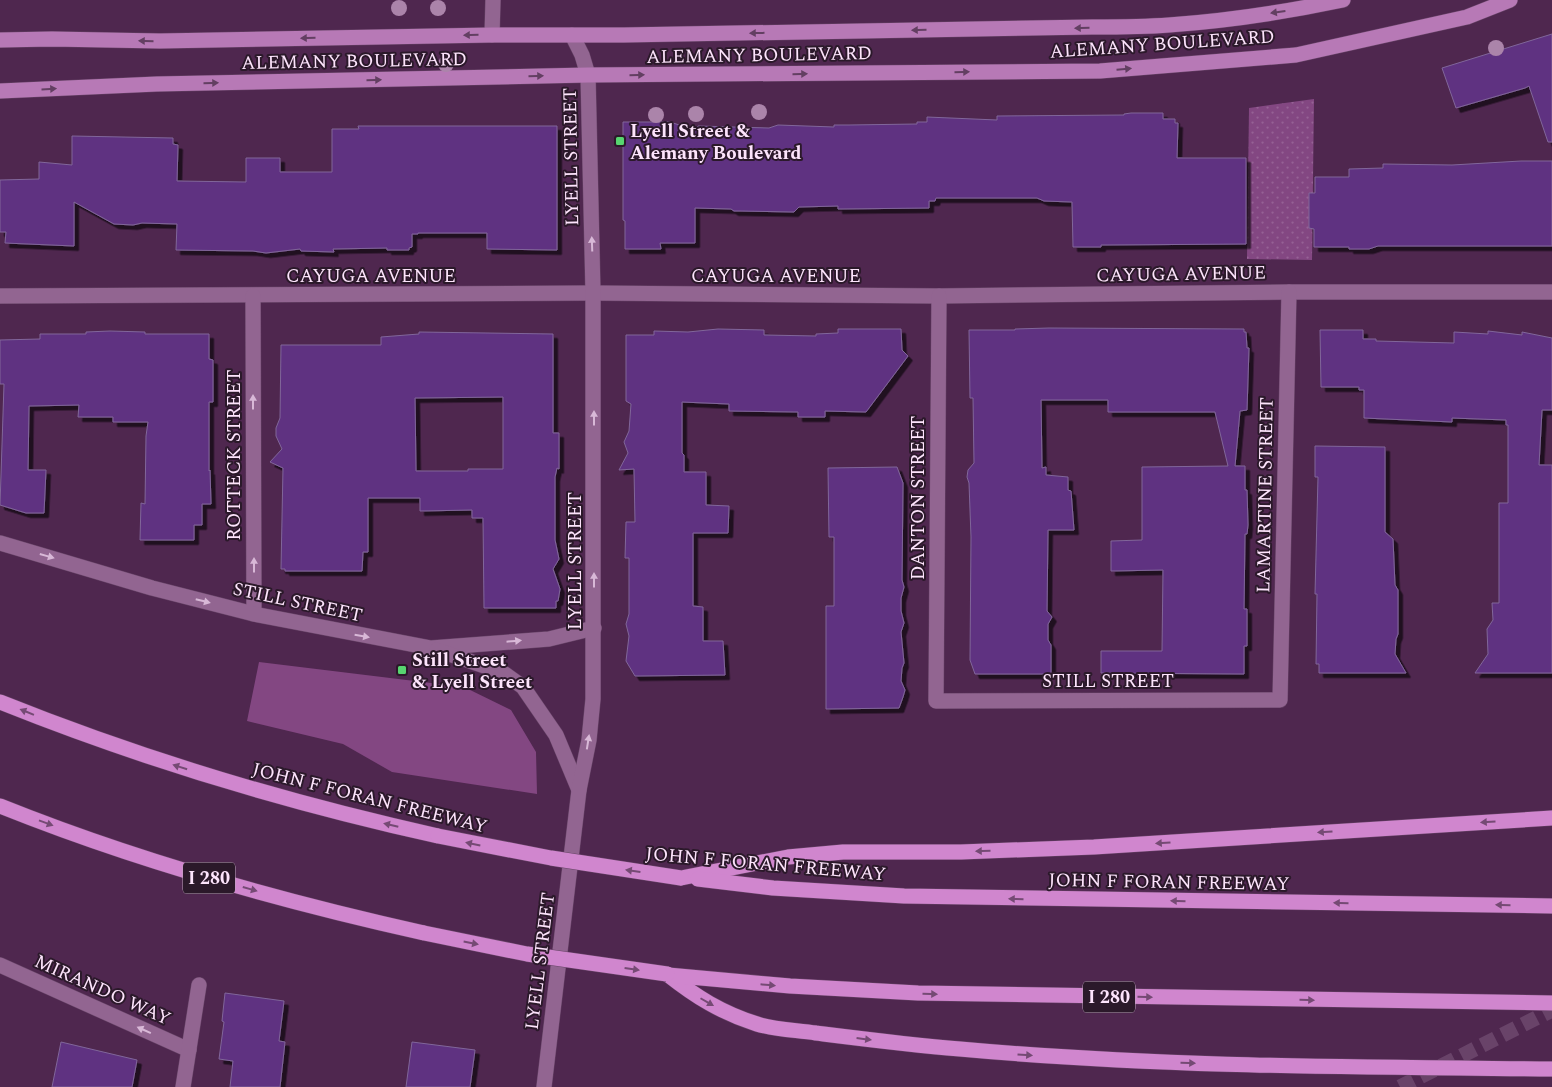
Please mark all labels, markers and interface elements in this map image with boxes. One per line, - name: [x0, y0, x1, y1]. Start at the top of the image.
- one-way arrow: [1270, 8, 1286, 16]
- street label: ALEMANY BOULEVARD: [1049, 22, 1276, 67]
- one-way arrow: [1073, 24, 1089, 32]
- one-way arrow: [911, 26, 927, 34]
- one-way arrow: [748, 29, 764, 37]
- one-way arrow: [463, 31, 479, 39]
- one-way arrow: [300, 34, 316, 42]
- one-way arrow: [138, 36, 154, 44]
- street label: ALEMANY BOULEVARD: [646, 39, 872, 72]
- street label: ALEMANY BOULEVARD: [241, 45, 467, 78]
- one-way arrow: [1117, 65, 1133, 73]
- one-way arrow: [954, 68, 970, 76]
- one-way arrow: [792, 70, 808, 78]
- one-way arrow: [629, 71, 645, 79]
- one-way arrow: [528, 72, 544, 80]
- one-way arrow: [366, 75, 382, 83]
- one-way arrow: [203, 79, 219, 87]
- one-way arrow: [41, 84, 57, 92]
- street label: LYELL STREET: [556, 88, 587, 226]
- place label: Lyell Street & Alemany Boulevard: [630, 117, 802, 168]
- marker: Lyell Street & Alemany Boulevard: [614, 135, 626, 147]
- one-way arrow: [588, 236, 596, 252]
- street label: CAYUGA AVENUE: [1096, 259, 1266, 290]
- street label: CAYUGA AVENUE: [286, 262, 456, 291]
- street label: CAYUGA AVENUE: [691, 262, 861, 291]
- street label: ROTTECK STREET: [220, 369, 249, 541]
- one-way arrow: [249, 394, 257, 410]
- street label: LAMARTINE STREET: [1249, 397, 1282, 593]
- one-way arrow: [590, 409, 598, 425]
- street label: DANTON STREET: [904, 416, 933, 580]
- street label: LYELL STREET: [561, 492, 590, 630]
- one-way arrow: [39, 553, 54, 561]
- one-way arrow: [250, 557, 258, 573]
- one-way arrow: [590, 572, 598, 588]
- street label: STILL STREET: [230, 575, 365, 630]
- one-way arrow: [196, 597, 211, 605]
- one-way arrow: [354, 632, 370, 640]
- one-way arrow: [506, 637, 522, 645]
- place label: Still Street & Lyell Street: [412, 646, 532, 697]
- marker: Still Street & Lyell Street: [396, 664, 408, 676]
- street label: STILL STREET: [1042, 667, 1174, 696]
- one-way arrow: [20, 708, 34, 716]
- one-way arrow: [584, 734, 592, 750]
- street label: JOHN F FORAN FREEWAY: [249, 755, 490, 842]
- one-way arrow: [172, 762, 187, 770]
- one-way arrow: [1479, 818, 1495, 826]
- one-way arrow: [38, 820, 53, 827]
- one-way arrow: [383, 821, 398, 829]
- one-way arrow: [1317, 828, 1333, 836]
- one-way arrow: [464, 839, 480, 847]
- one-way arrow: [1155, 839, 1171, 847]
- street label: JOHN F FORAN FREEWAY: [644, 840, 887, 889]
- one-way arrow: [975, 847, 991, 855]
- road number: I 280: [183, 862, 235, 894]
- street label: JOHN F FORAN FREEWAY: [1048, 866, 1290, 899]
- one-way arrow: [625, 867, 641, 875]
- one-way arrow: [243, 886, 258, 894]
- street label: LYELL STREET: [518, 891, 563, 1032]
- one-way arrow: [1008, 895, 1024, 903]
- one-way arrow: [1170, 897, 1186, 905]
- one-way arrow: [1333, 899, 1349, 907]
- one-way arrow: [1495, 901, 1511, 909]
- one-way arrow: [464, 939, 479, 947]
- street label: MIRANDO WAY: [29, 947, 175, 1033]
- one-way arrow: [624, 966, 640, 974]
- one-way arrow: [760, 981, 776, 989]
- road number: I 280: [1083, 982, 1135, 1012]
- one-way arrow: [922, 990, 938, 998]
- one-way arrow: [1137, 993, 1153, 1001]
- one-way arrow: [1300, 996, 1316, 1004]
- one-way arrow: [700, 998, 713, 1007]
- one-way arrow: [137, 1025, 151, 1033]
- one-way arrow: [856, 1035, 872, 1043]
- one-way arrow: [1018, 1051, 1034, 1059]
- one-way arrow: [1180, 1060, 1196, 1068]

